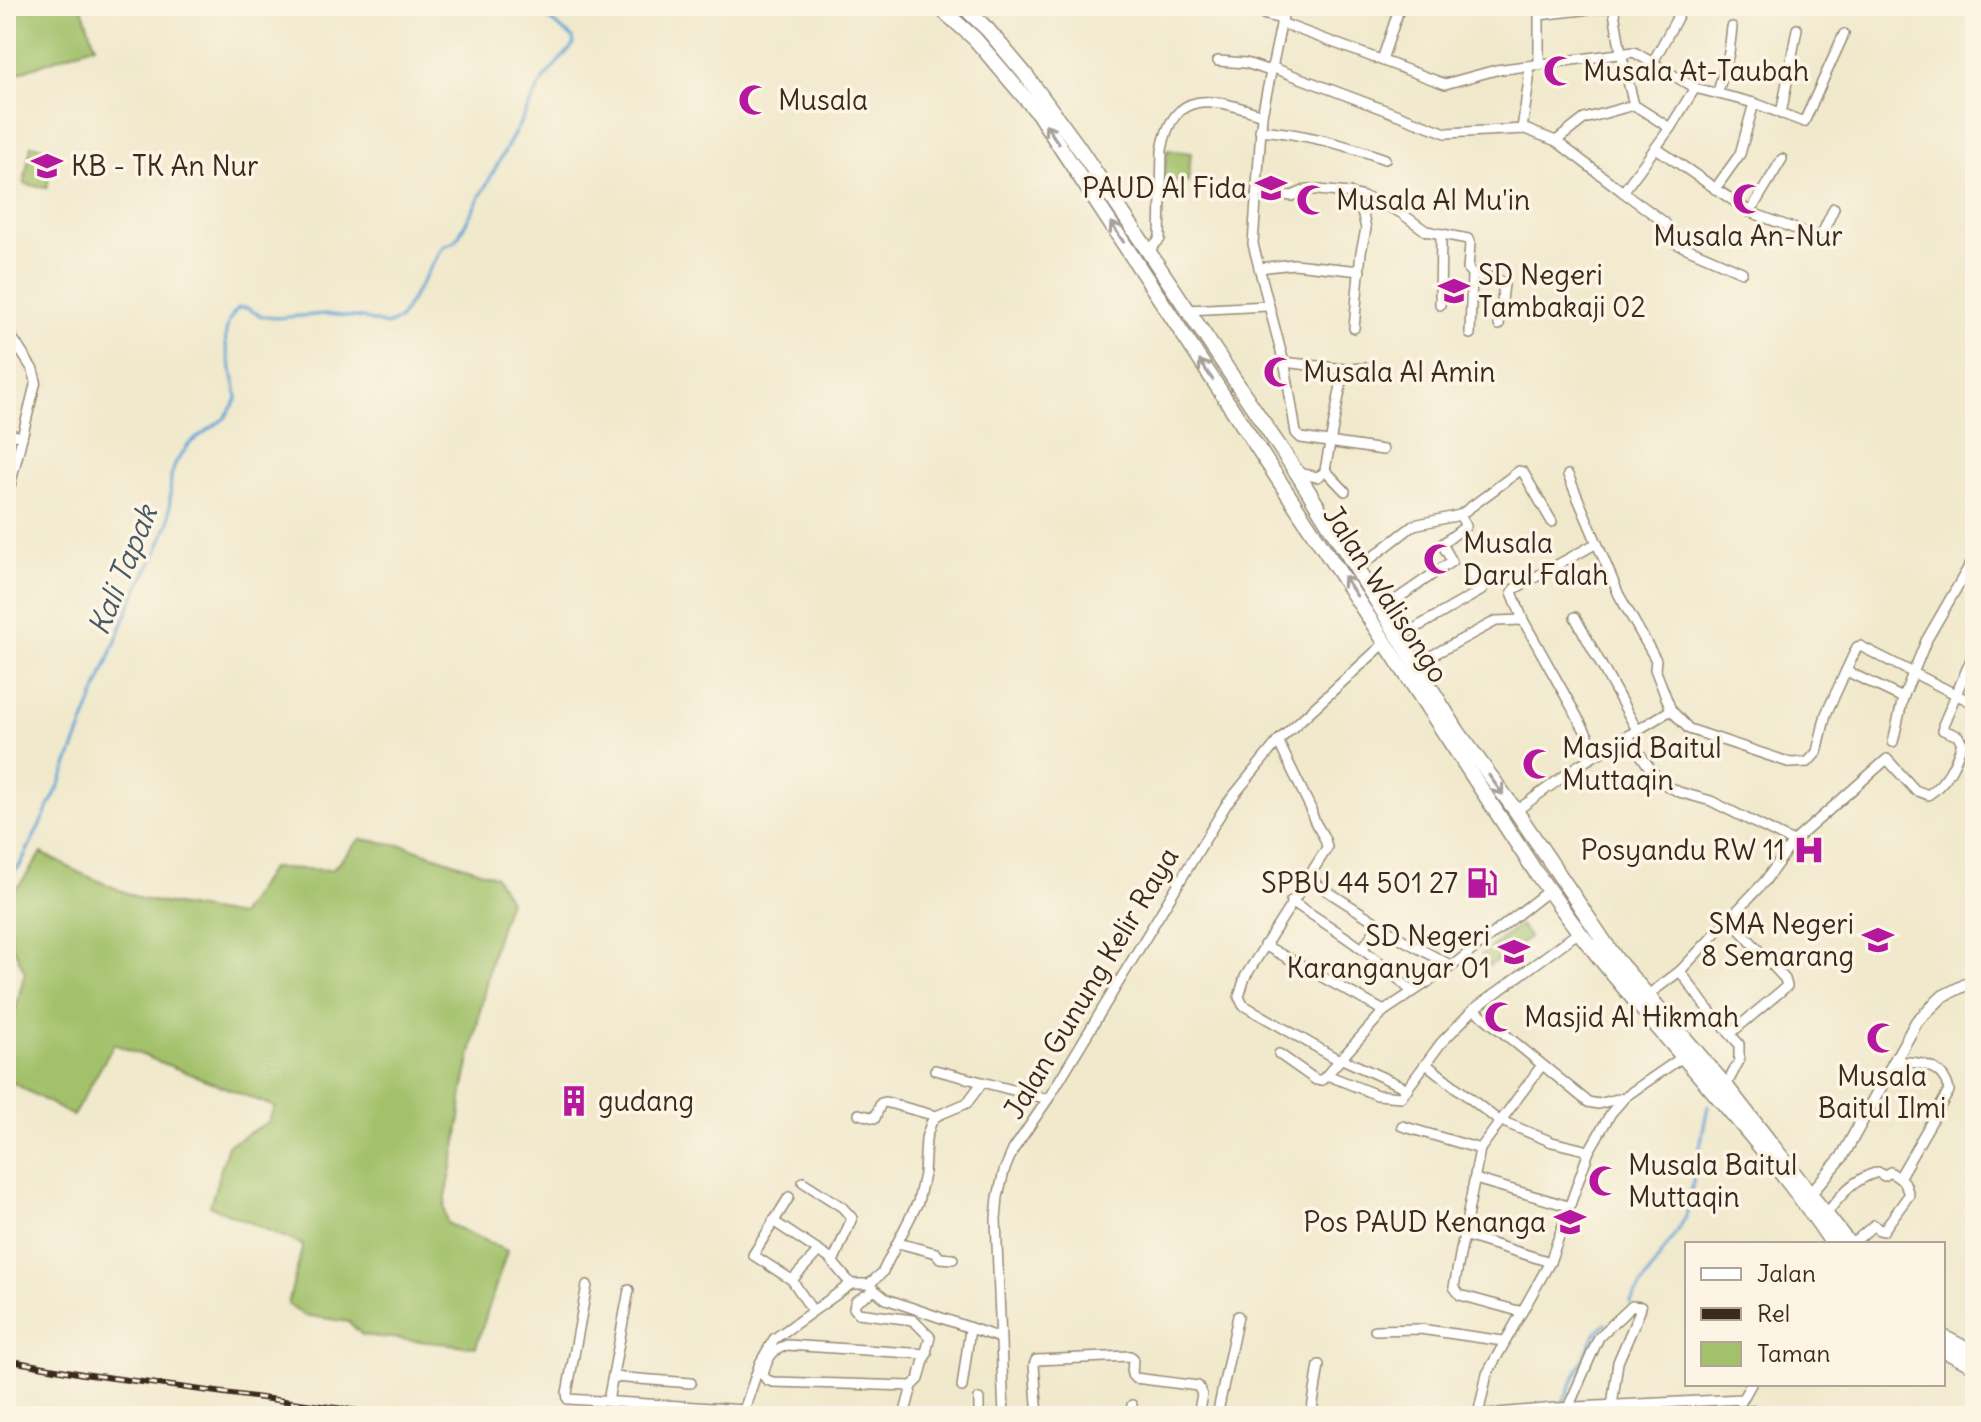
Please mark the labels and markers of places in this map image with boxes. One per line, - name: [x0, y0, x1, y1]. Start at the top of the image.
- place label: Musala At-Taubah: [1583, 53, 1809, 89]
- mosque icon: Musala At-Taubah: [1542, 54, 1576, 88]
- place label: Musala: [778, 82, 868, 118]
- mosque icon: Musala: [737, 83, 771, 117]
- place label: KB - TK An Nur: [71, 148, 258, 184]
- school or university icon: KB - TK An Nur: [30, 149, 64, 183]
- place label: PAUD Al Fida: [1082, 170, 1247, 206]
- school or university icon: PAUD Al Fida: [1254, 171, 1288, 205]
- place label: Musala Al Mu'in: [1336, 182, 1530, 218]
- mosque icon: Musala An-Nur: [1731, 182, 1765, 216]
- mosque icon: Musala Al Mu'in: [1295, 183, 1329, 217]
- place label: Musala An-Nur: [1653, 218, 1843, 254]
- place label: SD Negeri Tambakaji 02: [1478, 257, 1646, 325]
- school or university icon: SD Negeri Tambakaji 02: [1437, 274, 1471, 308]
- place label: Musala Al Amin: [1303, 354, 1495, 390]
- mosque icon: Musala Al Amin: [1262, 355, 1296, 389]
- place label: Musala Darul Falah: [1463, 525, 1609, 593]
- mosque icon: Musala Darul Falah: [1422, 542, 1456, 576]
- place label: Masjid Baitul Muttaqin: [1562, 730, 1722, 798]
- mosque icon: Masjid Baitul Muttaqin: [1521, 747, 1555, 781]
- place label: Posyandu RW 11: [1581, 832, 1785, 868]
- hospital icon: Posyandu RW 11: [1792, 833, 1826, 867]
- place label: SPBU 44 501 27: [1261, 865, 1458, 901]
- fuel station icon: SPBU 44 501 27: [1465, 866, 1499, 900]
- place label: SMA Negeri 8 Semarang: [1701, 906, 1854, 974]
- place label: SD Negeri Karanganyar 01: [1286, 918, 1490, 986]
- school or university icon: SMA Negeri 8 Semarang: [1861, 923, 1895, 957]
- school or university icon: SD Negeri Karanganyar 01: [1497, 935, 1531, 969]
- place label: Masjid Al Hikmah: [1524, 999, 1739, 1035]
- mosque icon: Masjid Al Hikmah: [1483, 1000, 1517, 1034]
- mosque icon: Musala Baitul Ilmi: [1865, 1021, 1899, 1055]
- place label: Musala Baitul Ilmi: [1818, 1058, 1946, 1126]
- place label: gudang: [598, 1083, 694, 1119]
- building icon: gudang: [557, 1084, 591, 1118]
- place label: Musala Baitul Muttaqin: [1628, 1147, 1797, 1215]
- mosque icon: Musala Baitul Muttaqin: [1587, 1164, 1621, 1198]
- place label: Pos PAUD Kenanga: [1303, 1204, 1546, 1240]
- school or university icon: Pos PAUD Kenanga: [1553, 1205, 1587, 1239]

